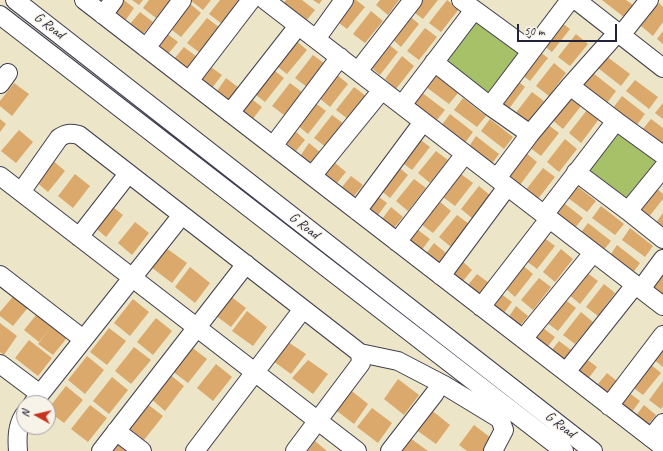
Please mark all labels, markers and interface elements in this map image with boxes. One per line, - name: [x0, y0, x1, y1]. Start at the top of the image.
- street label: G Road: [31, 9, 67, 43]
- scale bar: [519, 16, 619, 42]
- text: 50 m: [524, 23, 544, 39]
- street label: G Road: [286, 209, 322, 243]
- north arrow: [16, 395, 56, 435]
- street label: G Road: [542, 408, 578, 442]
- text: N: [18, 409, 33, 418]

